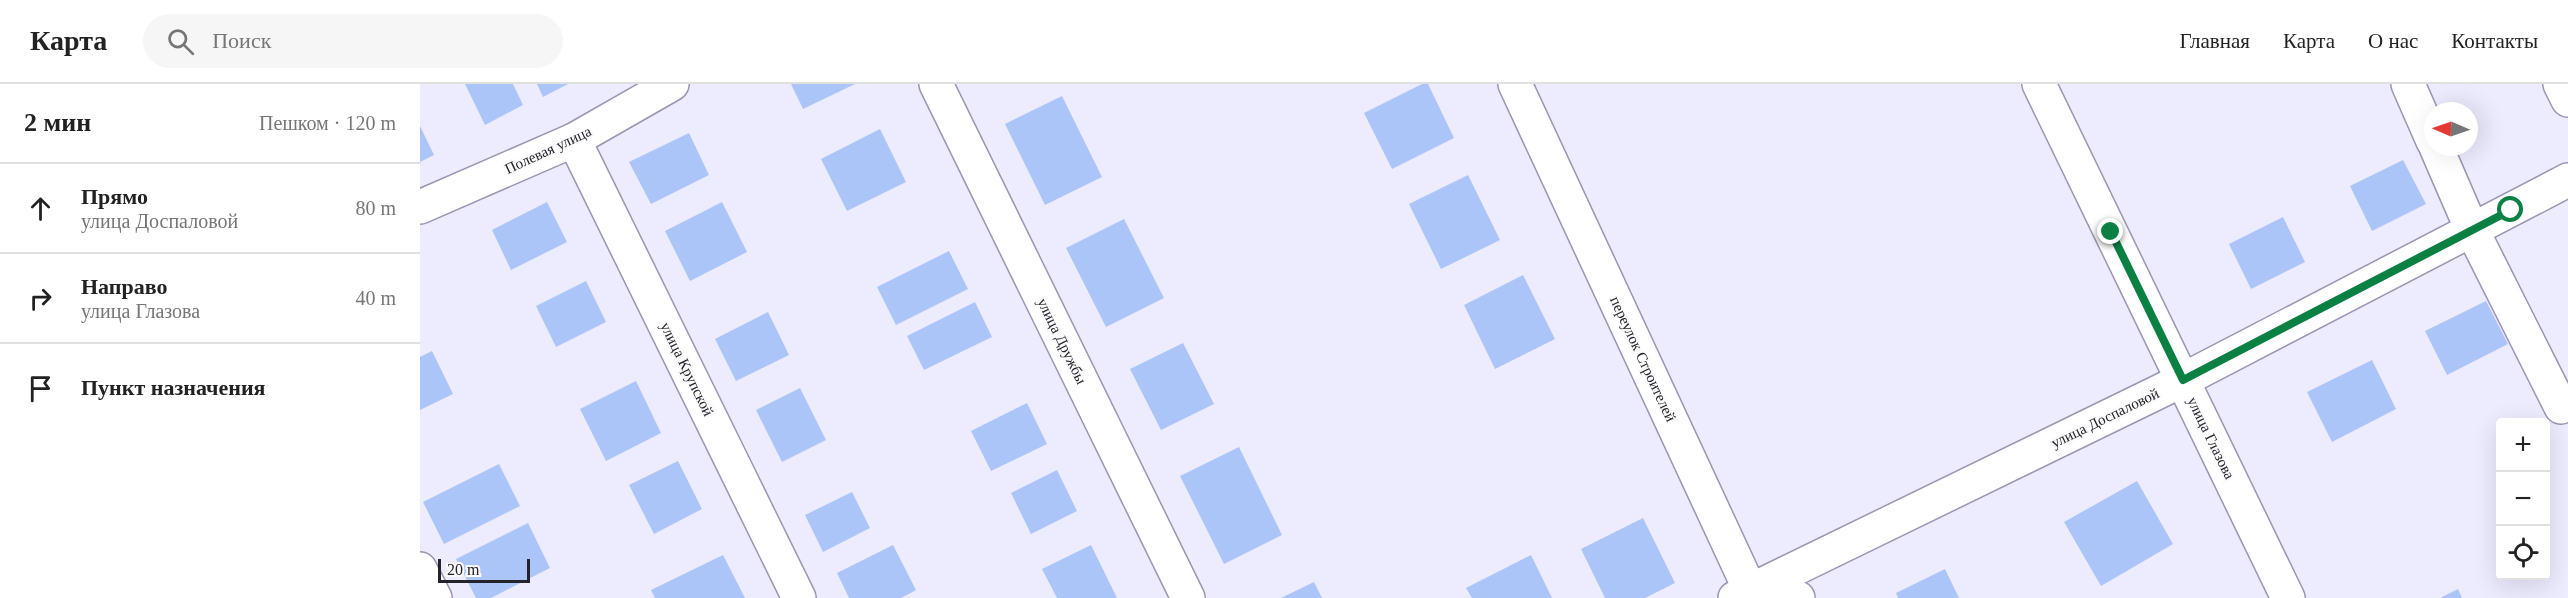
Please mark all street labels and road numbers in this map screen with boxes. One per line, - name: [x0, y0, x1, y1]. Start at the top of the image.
- street label: Полевая улица: [502, 123, 594, 177]
- street label: переулок Строителей: [1607, 294, 1679, 424]
- street label: улица Дружбы: [1034, 295, 1090, 387]
- street label: улица Крупской: [657, 320, 717, 418]
- street label: улица Доспаловой: [2049, 385, 2161, 451]
- street label: улица Глазова: [2184, 394, 2238, 482]

